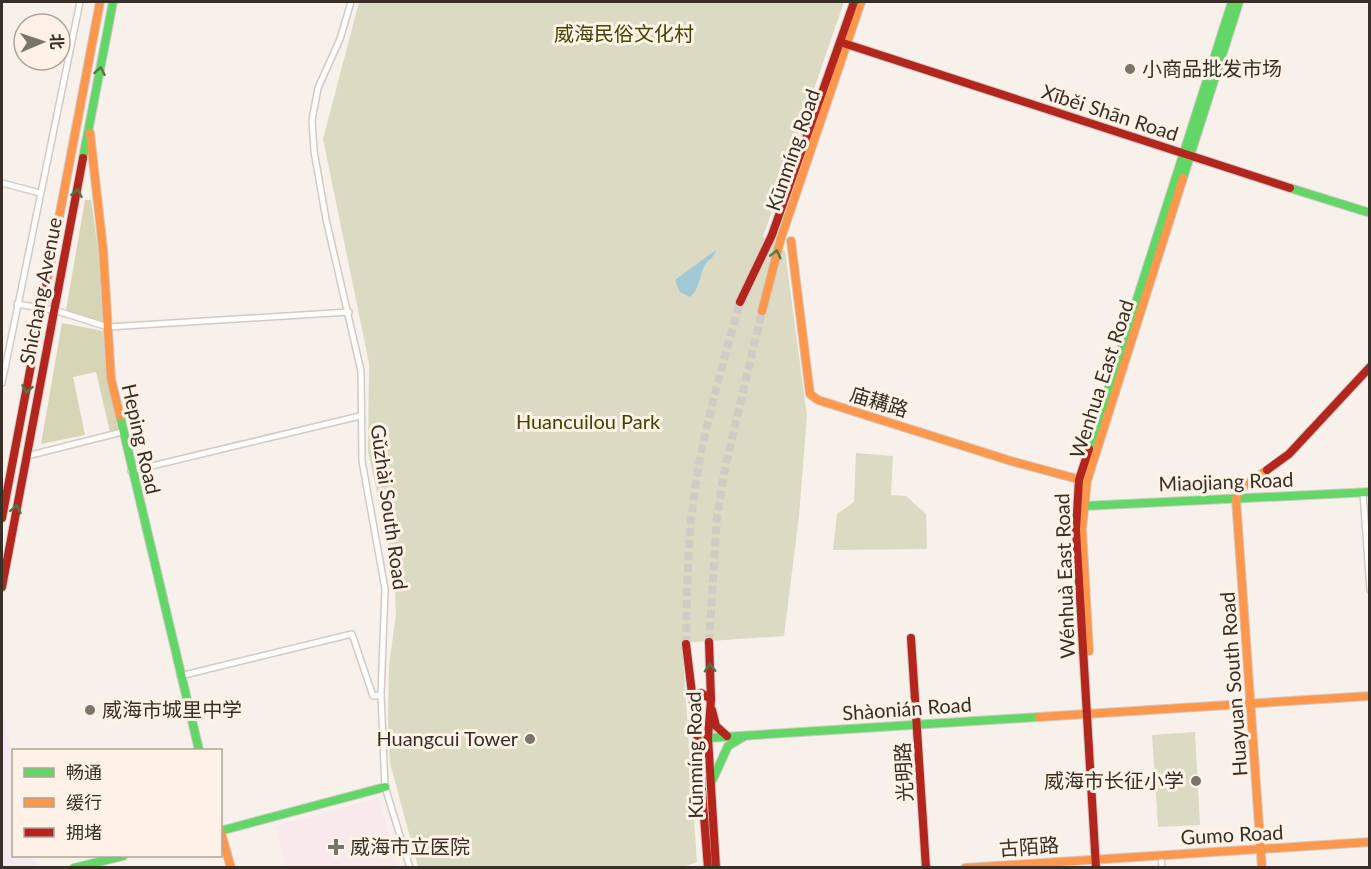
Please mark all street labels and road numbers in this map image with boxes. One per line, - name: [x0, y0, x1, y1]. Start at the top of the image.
- street label: Xīběi Shān Road: [1039, 79, 1182, 145]
- street label: Kūnmíng Road: [760, 86, 824, 214]
- street label: Shichang Avenue: [14, 215, 66, 366]
- street label: Wenhua East Road: [1064, 296, 1138, 461]
- street label: Heping Road: [118, 381, 166, 496]
- street label: 庙耩路: [847, 381, 911, 421]
- street label: Gǔzhài South Road: [367, 423, 413, 591]
- street label: Miaojiang Road: [1158, 467, 1294, 495]
- street label: Wénhuà East Road: [1049, 493, 1079, 659]
- street label: Huayuan South Road: [1215, 591, 1251, 777]
- street label: Kūnmíng Road: [681, 691, 707, 819]
- street label: Shàonián Road: [841, 692, 972, 724]
- street label: 光明路: [889, 741, 917, 803]
- street label: Gumo Road: [1180, 819, 1284, 849]
- street label: 古陌路: [998, 832, 1060, 860]

